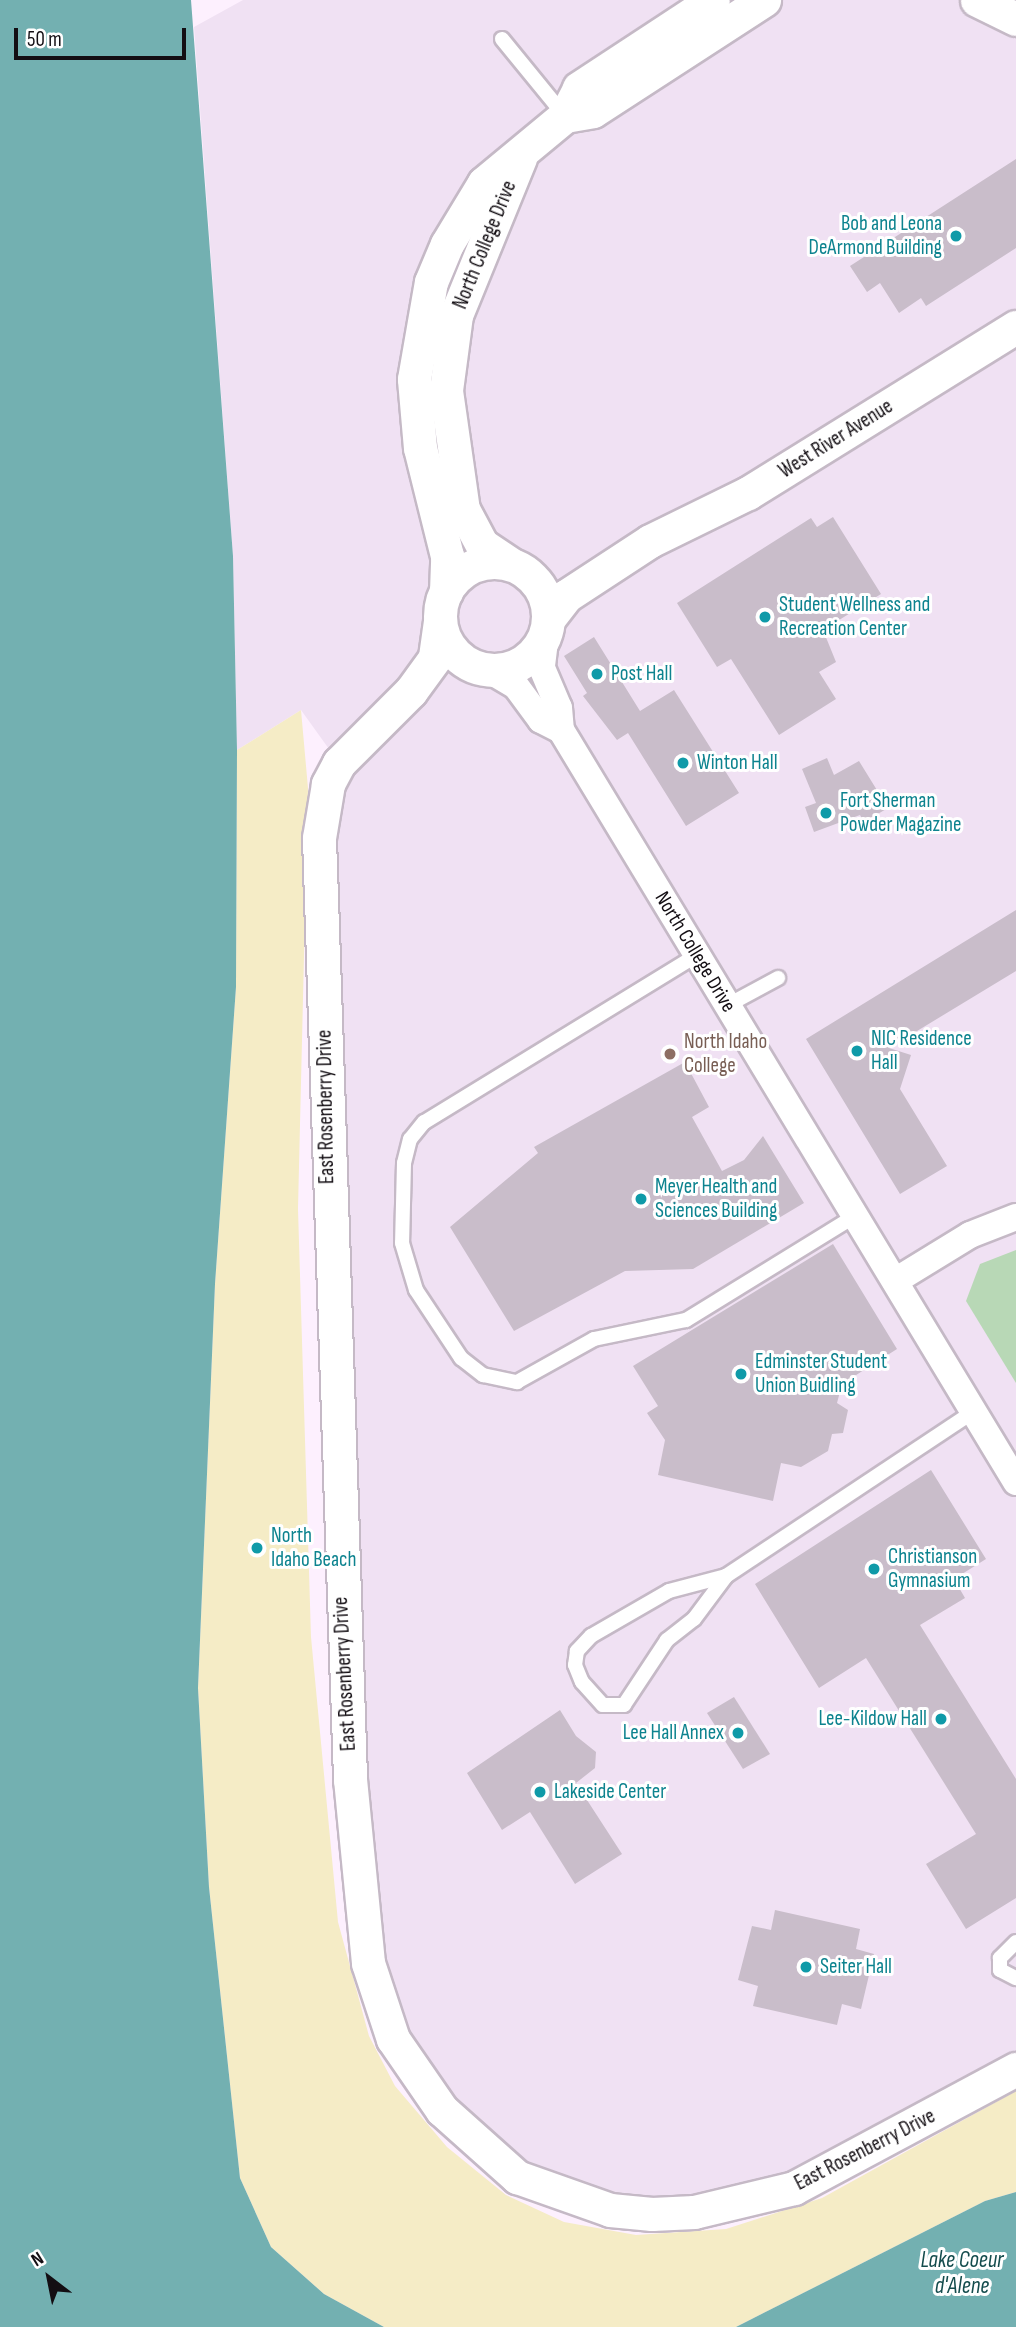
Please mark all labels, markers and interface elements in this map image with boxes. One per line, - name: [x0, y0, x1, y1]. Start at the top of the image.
- scale bar: [18, 14, 189, 58]
- text: 50 m: [27, 27, 62, 52]
- street label: North College Drive: [448, 177, 522, 313]
- place label: Bob and Leona DeArmond Building: [809, 211, 942, 261]
- marker: Bob and Leona DeArmond Building: [948, 228, 964, 244]
- street label: West River Avenue: [774, 394, 898, 484]
- place label: Student Wellness and Recreation Center: [779, 592, 930, 642]
- marker: Student Wellness and Recreation Center: [757, 609, 773, 625]
- place label: Post Hall: [611, 661, 672, 687]
- marker: Post Hall: [589, 666, 605, 682]
- place label: Winton Hall: [697, 750, 778, 776]
- marker: Winton Hall: [675, 755, 691, 771]
- place label: Fort Sherman Powder Magazine: [840, 788, 961, 838]
- marker: Fort Sherman Powder Magazine: [818, 805, 834, 821]
- street label: North College Drive: [649, 887, 741, 1017]
- place label: NIC Residence Hall: [871, 1026, 972, 1076]
- place label: North Idaho College: [684, 1029, 767, 1079]
- street label: East Rosenberry Drive: [312, 1030, 340, 1184]
- marker: NIC Residence Hall: [849, 1043, 865, 1059]
- marker: North Idaho College: [662, 1046, 678, 1062]
- place label: Meyer Health and Sciences Building: [655, 1174, 777, 1224]
- marker: Meyer Health and Sciences Building: [633, 1191, 649, 1207]
- place label: Edminster Student Union Buidling: [755, 1349, 887, 1399]
- marker: Edminster Student Union Buidling: [733, 1366, 749, 1382]
- place label: North Idaho Beach: [271, 1523, 356, 1573]
- marker: North Idaho Beach: [249, 1540, 265, 1556]
- place label: Christianson Gymnasium: [888, 1544, 977, 1594]
- marker: Christianson Gymnasium: [866, 1561, 882, 1577]
- street label: East Rosenberry Drive: [328, 1596, 362, 1752]
- place label: Lee-Kildow Hall: [818, 1706, 927, 1732]
- marker: Lee-Kildow Hall: [933, 1711, 949, 1727]
- place label: Lee Hall Annex: [623, 1720, 724, 1746]
- marker: Lee Hall Annex: [730, 1725, 746, 1741]
- place label: Lakeside Center: [554, 1779, 666, 1805]
- marker: Lakeside Center: [532, 1784, 548, 1800]
- place label: Seiter Hall: [820, 1954, 892, 1980]
- marker: Seiter Hall: [798, 1959, 814, 1975]
- street label: East Rosenberry Drive: [791, 2104, 939, 2196]
- north arrow: [14, 2243, 84, 2313]
- water label: Lake Coeur d'Alene: [920, 2246, 1004, 2300]
- text: N: [27, 2247, 48, 2272]

